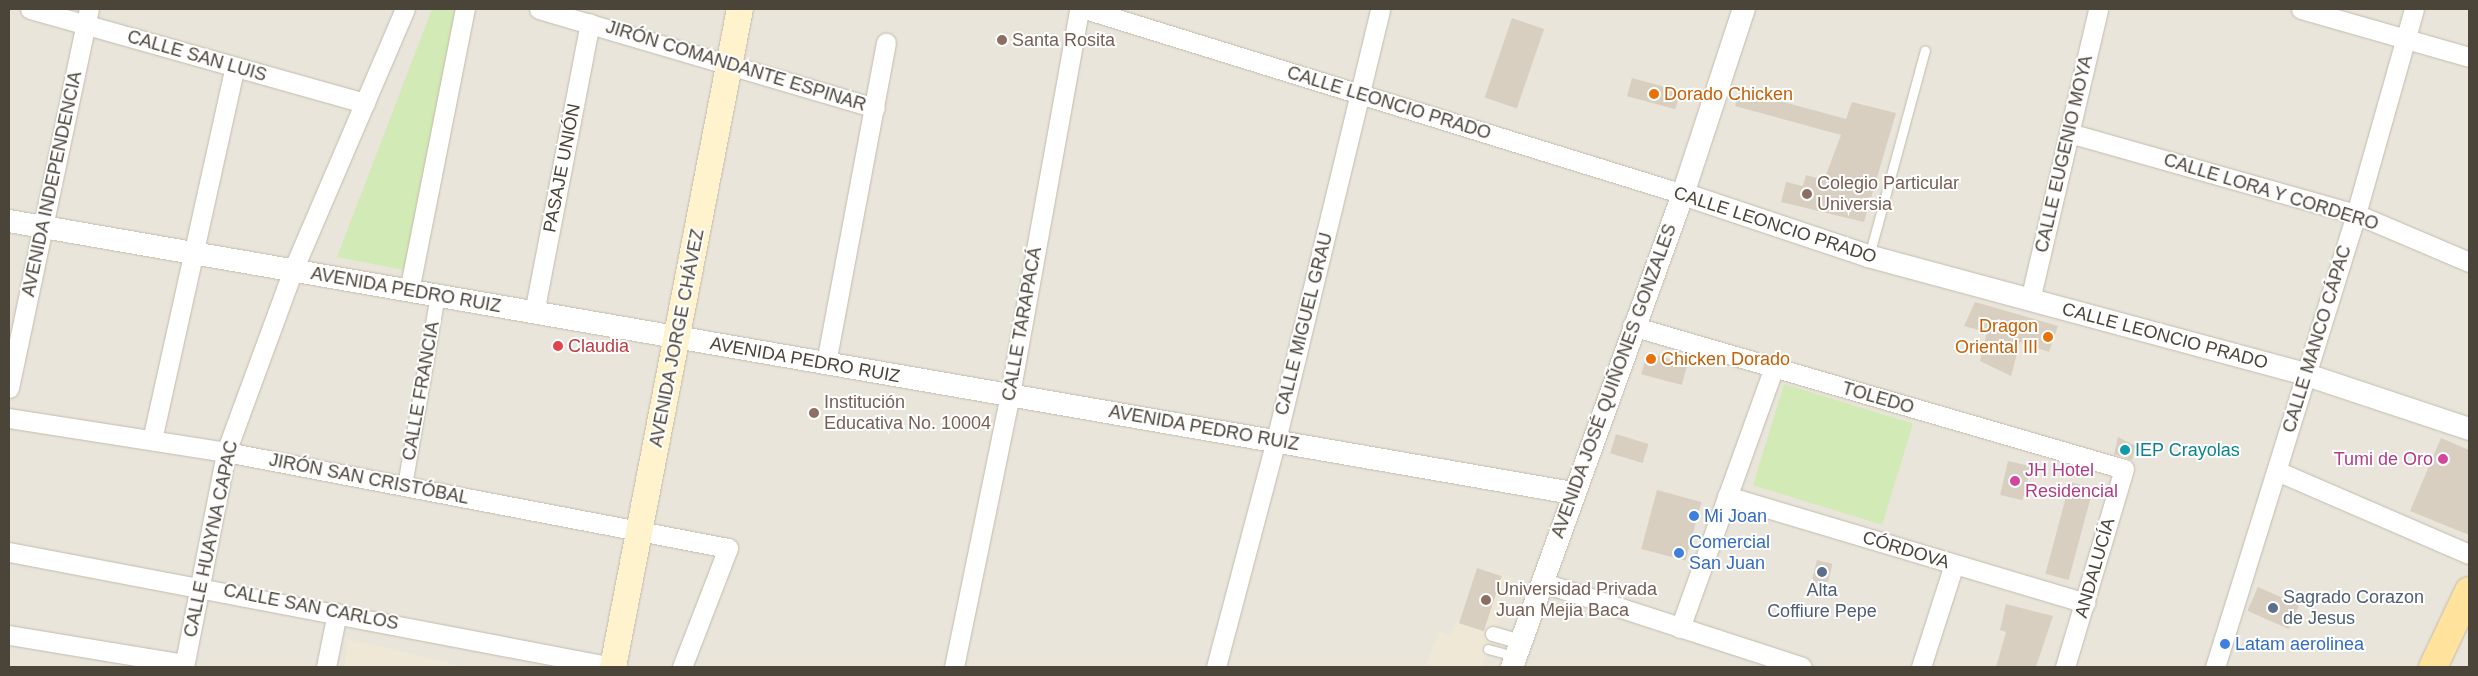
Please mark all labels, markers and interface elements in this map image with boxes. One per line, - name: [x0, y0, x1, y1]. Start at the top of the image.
- street label: JIRÓN COMANDANTE ESPINAR: [603, 16, 869, 116]
- street label: CALLE SAN LUIS: [125, 26, 269, 86]
- place label: Santa Rosita: [1012, 29, 1115, 51]
- marker: Santa Rosita: [996, 34, 1008, 46]
- street label: CALLE EUGENIO MOYA: [2031, 53, 2097, 255]
- street label: CALLE LEONCIO PRADO: [1284, 62, 1494, 144]
- street label: AVENIDA INDEPENDENCIA: [17, 69, 87, 299]
- place label: Dorado Chicken: [1664, 83, 1793, 105]
- marker: Dorado Chicken: [1648, 88, 1660, 100]
- street label: PASAJE UNIÓN: [539, 102, 585, 234]
- street label: CALLE LORA Y CORDERO: [2160, 149, 2382, 235]
- place label: Colegio Particular Universia: [1817, 173, 1959, 215]
- street label: CALLE LEONCIO PRADO: [1671, 182, 1879, 268]
- marker: Colegio Particular Universia: [1801, 188, 1813, 200]
- street label: AVENIDA JOSÉ QUIÑONES GONZALES: [1547, 221, 1681, 541]
- street label: AVENIDA JORGE CHÁVEZ: [645, 227, 709, 449]
- street label: CALLE MIGUEL GRAU: [1271, 230, 1337, 418]
- street label: CALLE MANCO CÁPAC: [2278, 243, 2356, 435]
- street label: CALLE TARAPACÁ: [998, 245, 1046, 403]
- street label: AVENIDA PEDRO RUIZ: [309, 263, 503, 317]
- street label: CALLE LEONCIO PRADO: [2060, 298, 2270, 374]
- place label: Dragon Oriental III: [1955, 316, 2038, 358]
- street label: CALLE FRANCIA: [398, 320, 444, 462]
- marker: Dragon Oriental III: [2042, 331, 2054, 343]
- street label: AVENIDA PEDRO RUIZ: [708, 333, 902, 387]
- place label: Claudia: [568, 335, 629, 357]
- marker: Claudia: [552, 340, 564, 352]
- place label: Chicken Dorado: [1661, 348, 1790, 370]
- marker: Chicken Dorado: [1645, 353, 1657, 365]
- street label: TOLEDO: [1840, 377, 1916, 419]
- place label: Institución Educativa No. 10004: [824, 392, 991, 434]
- street label: AVENIDA PEDRO RUIZ: [1107, 401, 1301, 455]
- marker: Institución Educativa No. 10004: [808, 407, 820, 419]
- street label: CALLE HUAYNA CAPAC: [180, 438, 242, 640]
- place label: IEP Crayolas: [2135, 439, 2240, 461]
- marker: IEP Crayolas: [2119, 444, 2131, 456]
- place label: Tumi de Oro: [2334, 448, 2433, 470]
- street label: JIRÓN SAN CRISTÓBAL: [267, 449, 471, 509]
- marker: Tumi de Oro: [2437, 453, 2449, 465]
- place label: JH Hotel Residencial: [2025, 460, 2118, 502]
- marker: JH Hotel Residencial: [2009, 475, 2021, 487]
- place label: Mi Joan: [1704, 505, 1767, 527]
- marker: Mi Joan: [1688, 510, 1700, 522]
- street label: ANDALUCÍA: [2070, 516, 2120, 620]
- street label: CÓRDOVA: [1860, 527, 1952, 573]
- place label: Comercial San Juan: [1689, 532, 1770, 574]
- marker: Comercial San Juan: [1673, 547, 1685, 559]
- marker: Alta Coffiure Pepe: [1816, 566, 1828, 578]
- street label: CALLE SAN CARLOS: [222, 579, 400, 635]
- place label: Universidad Privada Juan Mejia Baca: [1496, 579, 1657, 622]
- place label: Alta Coffiure Pepe: [1767, 580, 1877, 622]
- place label: Sagrado Corazon de Jesus: [2283, 587, 2424, 630]
- marker: Universidad Privada Juan Mejia Baca: [1480, 594, 1492, 606]
- marker: Sagrado Corazon de Jesus: [2267, 602, 2279, 614]
- place label: Latam aerolinea: [2235, 633, 2364, 655]
- marker: Latam aerolinea: [2219, 638, 2231, 650]

